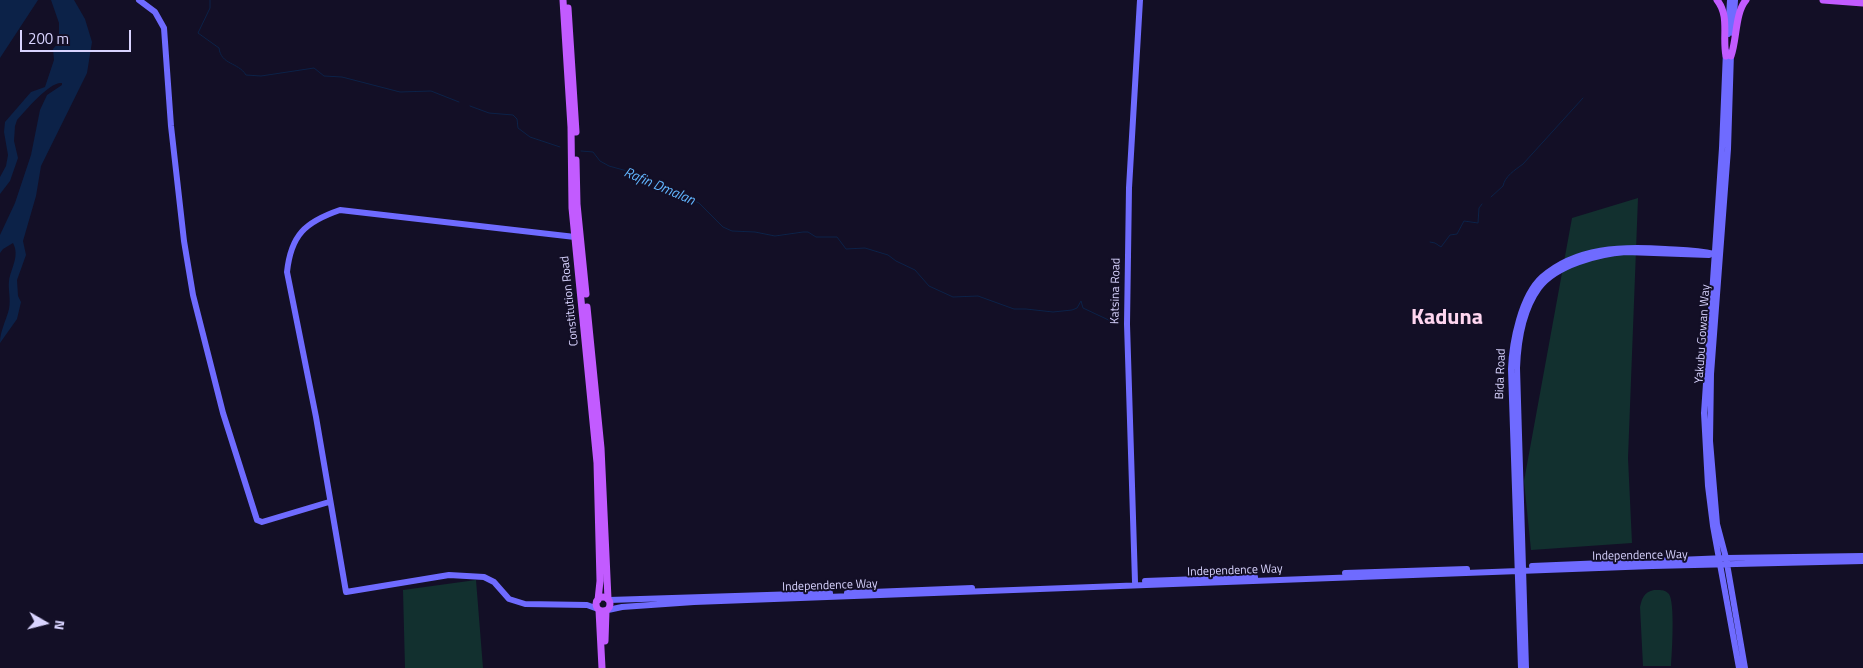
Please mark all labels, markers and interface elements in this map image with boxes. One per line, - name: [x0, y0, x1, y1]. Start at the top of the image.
- scale bar: [22, 20, 134, 52]
- text: 200 m: [28, 27, 69, 50]
- water label: Rafin Dmalan: [621, 165, 697, 209]
- street label: Constitution Road: [558, 255, 582, 347]
- street label: Katsina Road: [1108, 258, 1124, 324]
- street label: Yakubu Gowan Way: [1692, 284, 1714, 384]
- district label: Kaduna: [1411, 306, 1483, 332]
- street label: Bida Road: [1493, 348, 1509, 400]
- street label: Independence Way: [1592, 548, 1688, 564]
- street label: Independence Way: [1187, 562, 1283, 580]
- street label: Independence Way: [782, 577, 878, 595]
- north arrow: [20, 598, 70, 648]
- text: N: [49, 619, 71, 631]

